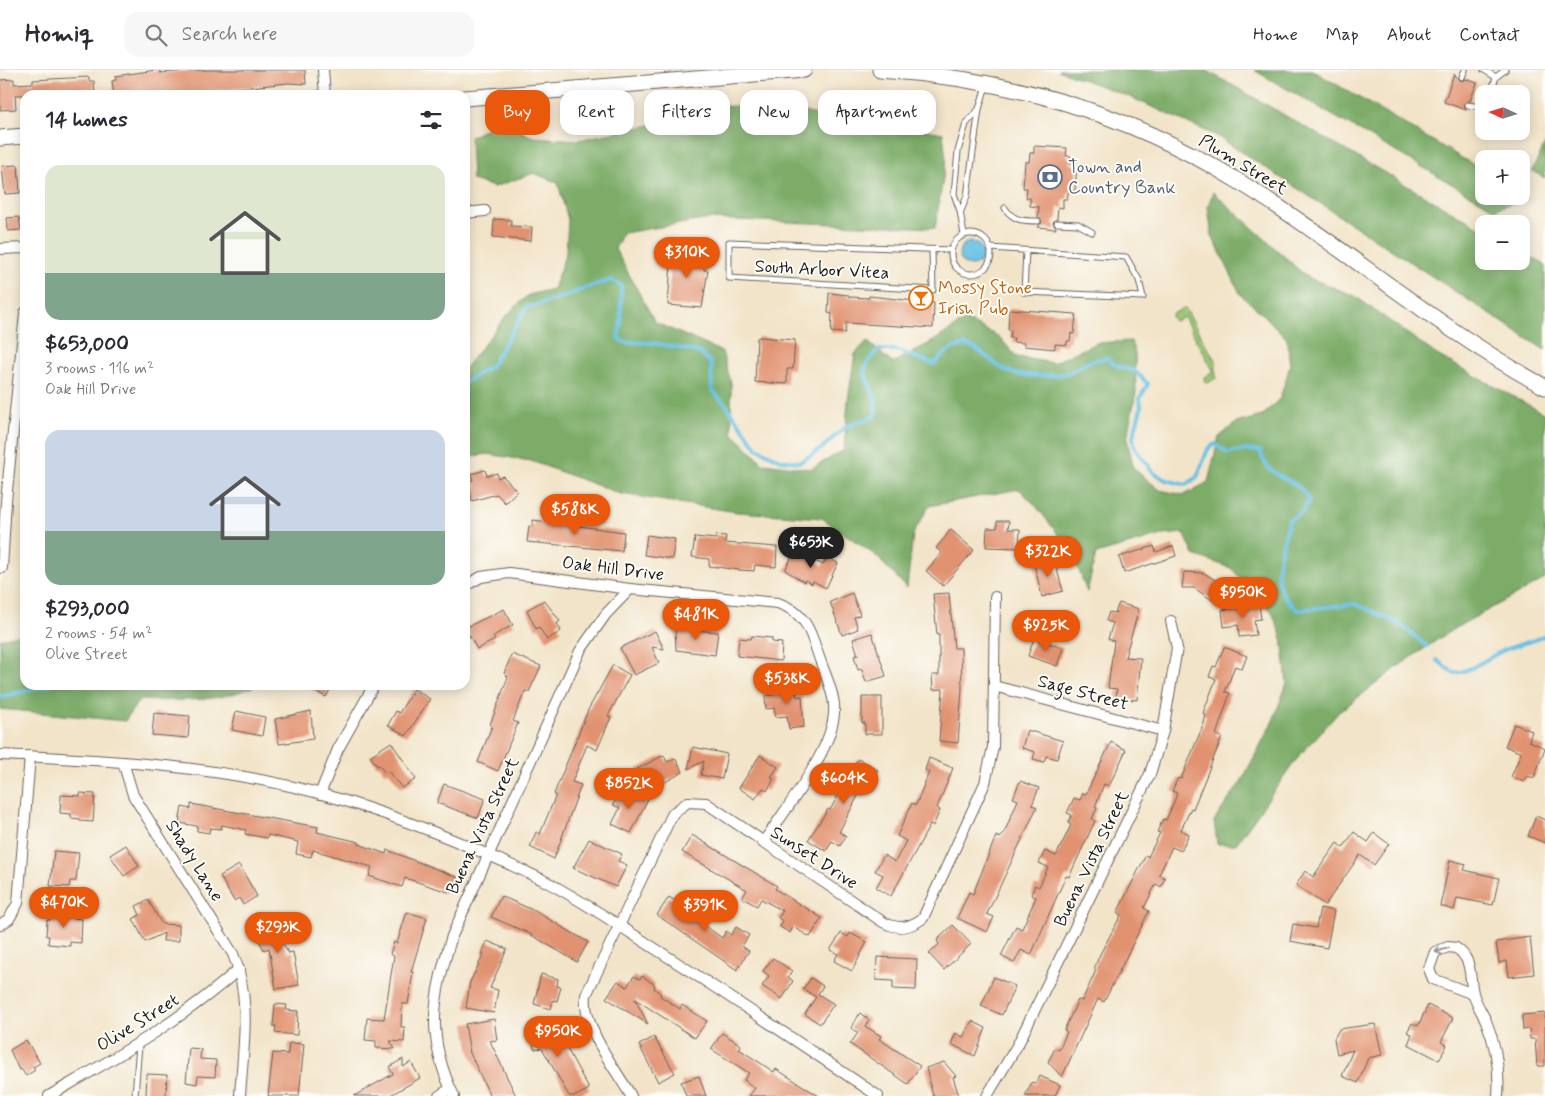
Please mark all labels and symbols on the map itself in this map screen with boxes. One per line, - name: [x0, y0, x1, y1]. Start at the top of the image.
- north arrow: [1475, 85, 1530, 140]
- street label: Plum Street: [1194, 129, 1292, 201]
- place label: Town and Country Bank: [1068, 155, 1176, 200]
- bank icon: Town and Country Bank: [1037, 164, 1063, 190]
- pin: $310K: [652, 236, 722, 279]
- street label: South Arbor Vitea: [754, 254, 890, 286]
- place label: Mossy Stone Irish Pub: [938, 276, 1032, 321]
- bar icon: Mossy Stone Irish Pub: [908, 285, 934, 311]
- pin: $588K: [540, 494, 610, 536]
- pin: $653K: [776, 526, 846, 569]
- pin: $322K: [1013, 536, 1083, 578]
- street label: Oak Hill Drive: [561, 551, 665, 587]
- pin: $950K: [1208, 576, 1278, 619]
- pin: $481K: [661, 598, 731, 641]
- pin: $925K: [1011, 610, 1081, 652]
- pin: $538K: [752, 662, 822, 705]
- street label: Sage Street: [1034, 669, 1131, 719]
- street label: Buena Vista Street: [441, 753, 525, 898]
- pin: $604K: [809, 762, 879, 805]
- pin: $852K: [594, 768, 664, 810]
- street label: Buena Vista Street: [1049, 787, 1135, 931]
- street label: Shady Lane: [159, 816, 229, 906]
- street label: Sunset Drive: [766, 821, 862, 895]
- pin: $470K: [29, 886, 99, 929]
- pin: $391K: [670, 890, 740, 932]
- pin: $293K: [243, 912, 313, 954]
- one-way arrow: [1435, 946, 1450, 955]
- street label: Olive Street: [92, 988, 184, 1058]
- pin: $950K: [523, 1016, 593, 1058]

